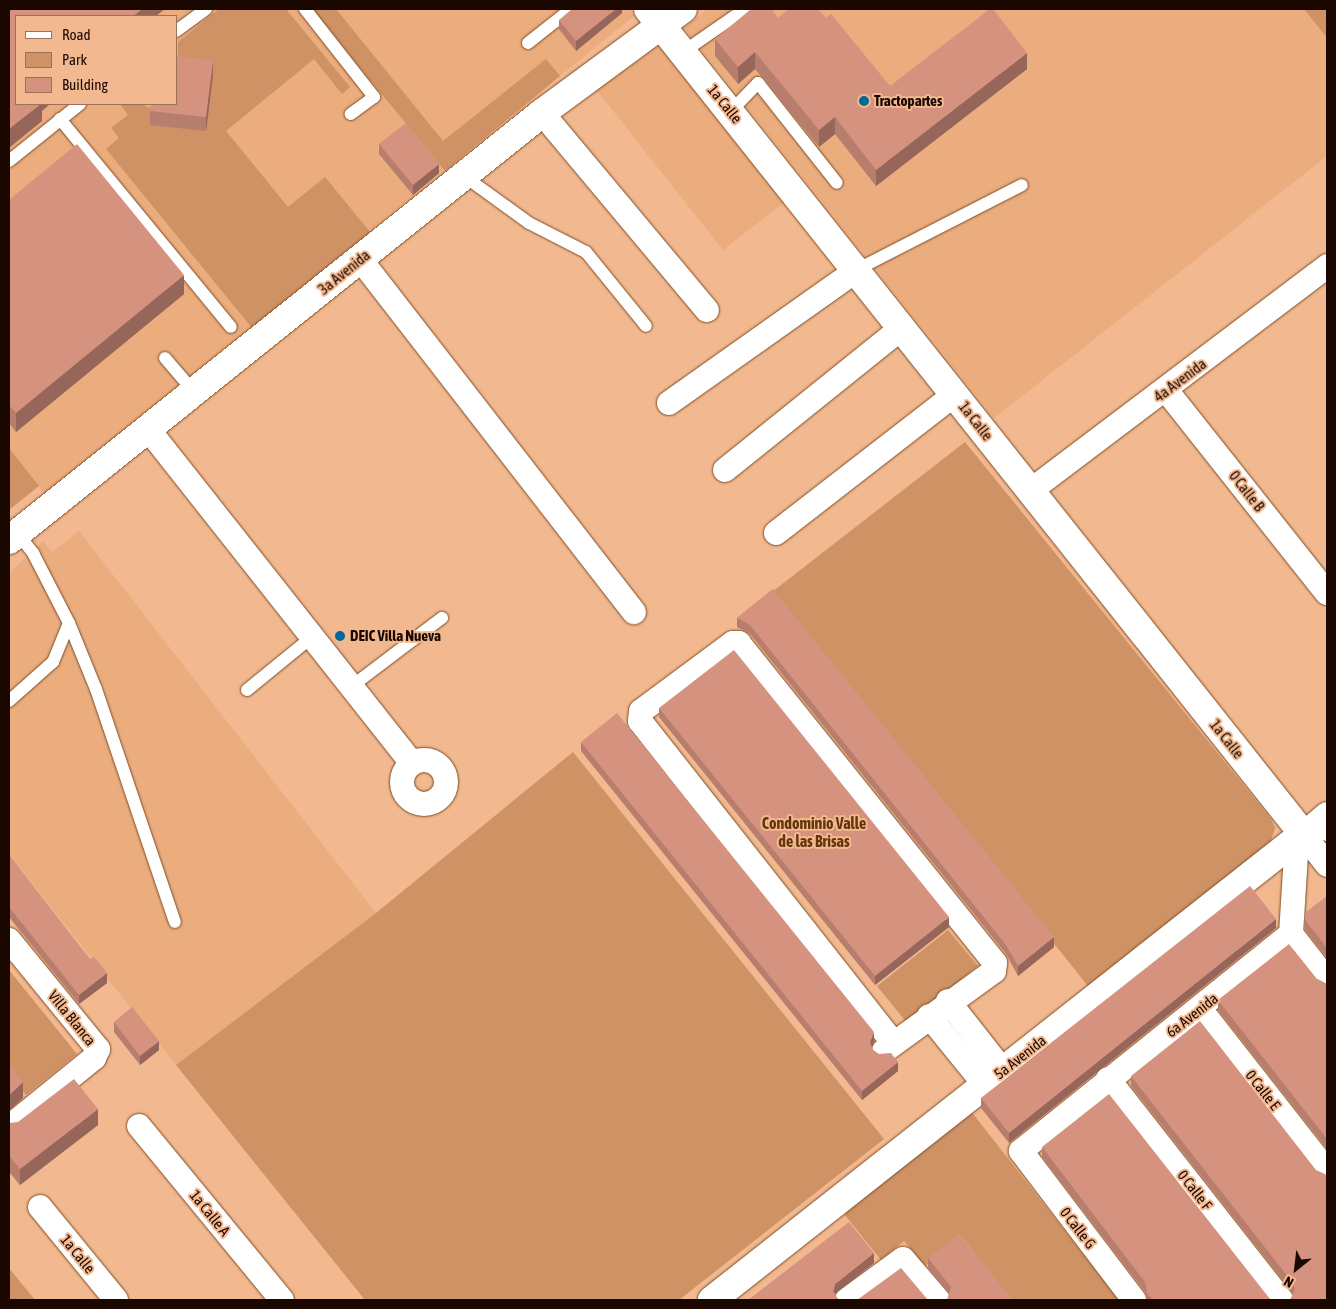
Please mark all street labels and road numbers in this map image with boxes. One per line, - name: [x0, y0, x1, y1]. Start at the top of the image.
- street label: 1a Calle: [704, 81, 746, 127]
- street label: 3a Avenida: [315, 246, 373, 298]
- street label: 4a Avenida: [1150, 354, 1210, 406]
- street label: 1a Calle: [955, 398, 997, 444]
- street label: 0 Calle B: [1226, 467, 1268, 515]
- street label: 1a Calle: [1206, 716, 1248, 762]
- street label: Villa Blanca: [44, 987, 100, 1049]
- street label: 6a Avenida: [1162, 989, 1222, 1041]
- street label: 5a Avenida: [990, 1031, 1050, 1083]
- street label: 0 Calle E: [1242, 1066, 1284, 1114]
- street label: 0 Calle F: [1174, 1167, 1216, 1213]
- street label: 1a Calle A: [186, 1186, 234, 1240]
- street label: 0 Calle G: [1056, 1204, 1100, 1252]
- street label: 1a Calle: [57, 1231, 99, 1277]

